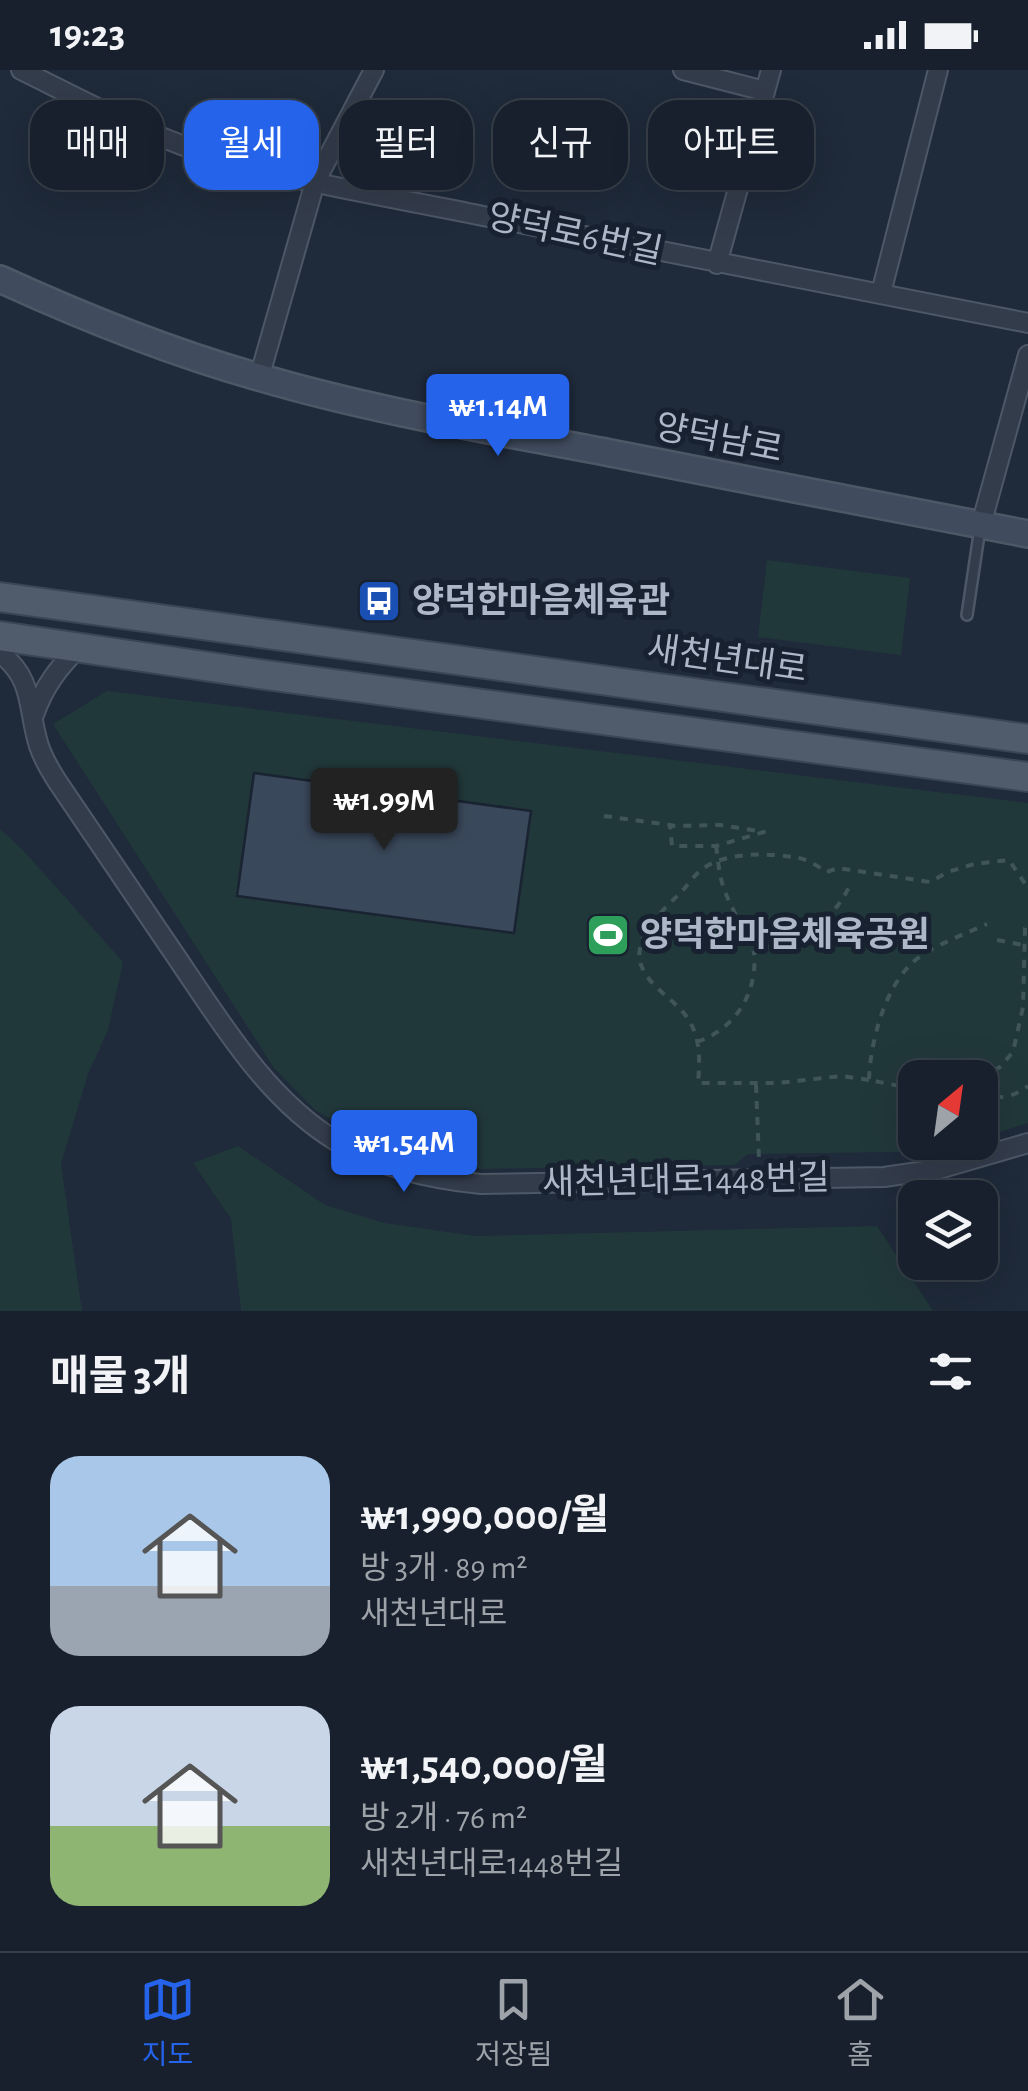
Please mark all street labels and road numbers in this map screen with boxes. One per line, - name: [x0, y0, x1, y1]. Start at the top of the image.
- street label: 양덕로6번길: [485, 197, 666, 271]
- street label: 양덕남로: [652, 408, 786, 468]
- street label: 새천년대로: [645, 629, 809, 689]
- street label: 새천년대로1448번길: [542, 1159, 830, 1201]

